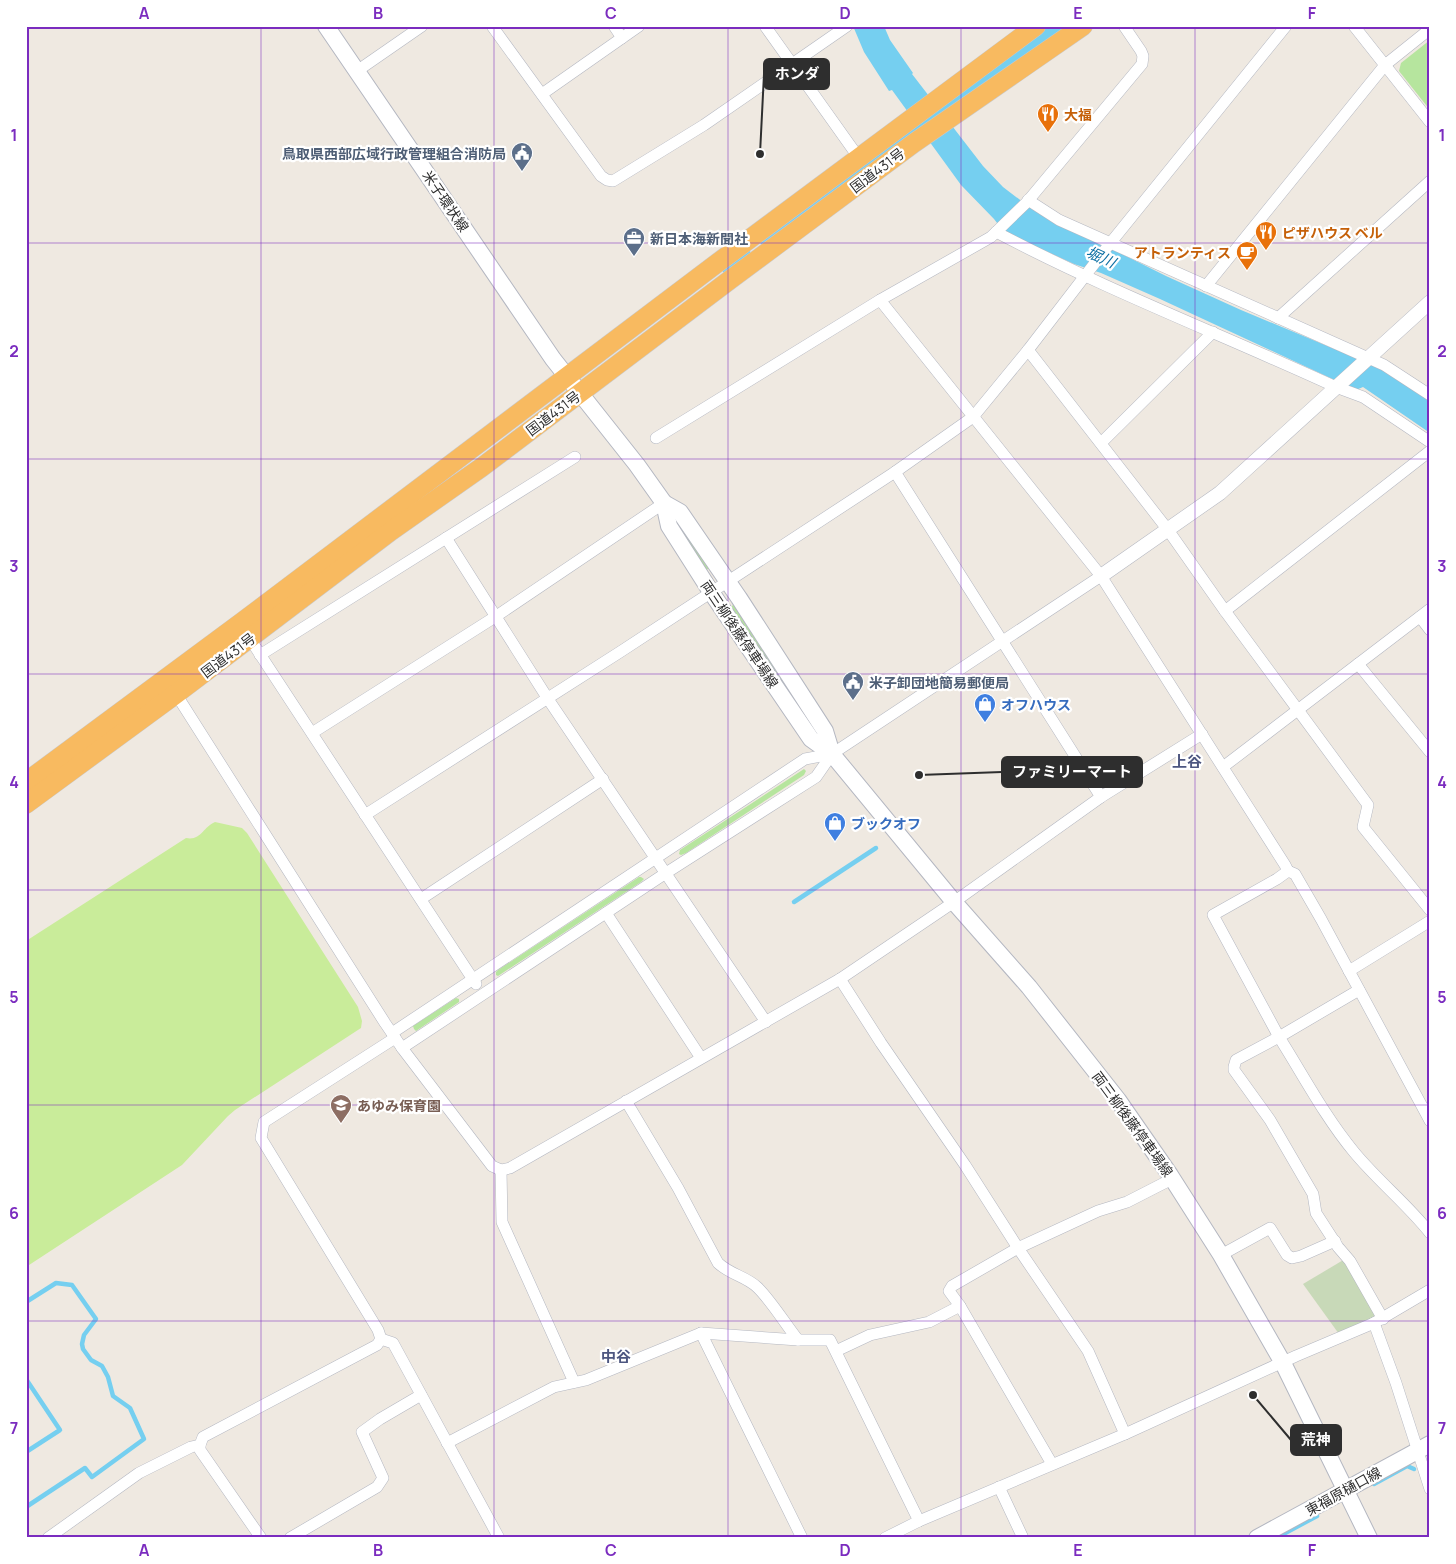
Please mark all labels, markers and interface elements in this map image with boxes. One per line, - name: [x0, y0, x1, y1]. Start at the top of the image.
- text: A: [139, 2, 150, 24]
- text: B: [373, 2, 383, 24]
- text: C: [605, 2, 617, 24]
- text: D: [839, 2, 851, 24]
- text: E: [1073, 2, 1083, 24]
- text: F: [1308, 2, 1317, 24]
- callout: ホンダ: [764, 59, 829, 89]
- text: ホンダ: [774, 63, 820, 84]
- restaurant icon: 大福: [1036, 102, 1060, 133]
- place label: 大福: [1064, 105, 1092, 124]
- text: 1: [10, 124, 18, 146]
- text: 1: [1438, 124, 1446, 146]
- public building icon: 鳥取県西部広域行政管理組合消防局: [510, 141, 534, 172]
- street label: 国道431号: [846, 143, 908, 197]
- place label: 鳥取県西部広域行政管理組合消防局: [282, 144, 506, 163]
- street label: 米子環状線: [419, 167, 473, 235]
- restaurant icon: ピザハウス ベル: [1254, 220, 1278, 251]
- place label: ピザハウス ベル: [1282, 223, 1383, 242]
- office icon: 新日本海新聞社: [622, 226, 646, 257]
- place label: 新日本海新聞社: [650, 229, 748, 248]
- cafe icon: アトランティス: [1235, 240, 1259, 271]
- water label: 堀川: [1083, 241, 1121, 274]
- place label: アトランティス: [1134, 243, 1231, 262]
- text: 2: [9, 340, 19, 362]
- text: 2: [1437, 340, 1447, 362]
- street label: 国道431号: [522, 386, 584, 440]
- text: 3: [9, 555, 19, 577]
- text: 3: [1437, 555, 1447, 577]
- street label: 両三柳後藤停車場線: [697, 576, 783, 692]
- street label: 国道431号: [197, 628, 259, 682]
- public building icon: 米子卸団地簡易郵便局: [841, 670, 865, 701]
- place label: 米子卸団地簡易郵便局: [869, 673, 1009, 692]
- shop icon: オフハウス: [973, 692, 997, 723]
- place label: オフハウス: [1001, 695, 1071, 714]
- district label: 上谷: [1172, 751, 1202, 772]
- callout: ファミリーマート: [1002, 757, 1142, 787]
- text: ファミリーマート: [1012, 761, 1132, 782]
- text: 4: [9, 771, 19, 793]
- text: 4: [1437, 771, 1447, 793]
- shop icon: ブックオフ: [823, 811, 847, 842]
- place label: ブックオフ: [851, 814, 921, 833]
- text: 5: [9, 986, 19, 1008]
- text: 5: [1437, 986, 1447, 1008]
- street label: 両三柳後藤停車場線: [1088, 1067, 1178, 1181]
- school or university icon: あゆみ保育園: [329, 1093, 353, 1124]
- place label: あゆみ保育園: [357, 1096, 441, 1115]
- text: 6: [9, 1202, 19, 1224]
- text: 6: [1437, 1202, 1447, 1224]
- district label: 中谷: [601, 1346, 631, 1367]
- text: 7: [10, 1417, 18, 1439]
- text: 7: [1438, 1417, 1446, 1439]
- callout: 荒神: [1291, 1425, 1341, 1455]
- text: 荒神: [1301, 1429, 1331, 1450]
- street label: 東福原樋口線: [1302, 1462, 1384, 1520]
- text: A: [139, 1539, 150, 1561]
- text: B: [373, 1539, 383, 1561]
- text: C: [605, 1539, 617, 1561]
- text: D: [839, 1539, 851, 1561]
- text: E: [1073, 1539, 1083, 1561]
- text: F: [1308, 1539, 1317, 1561]

